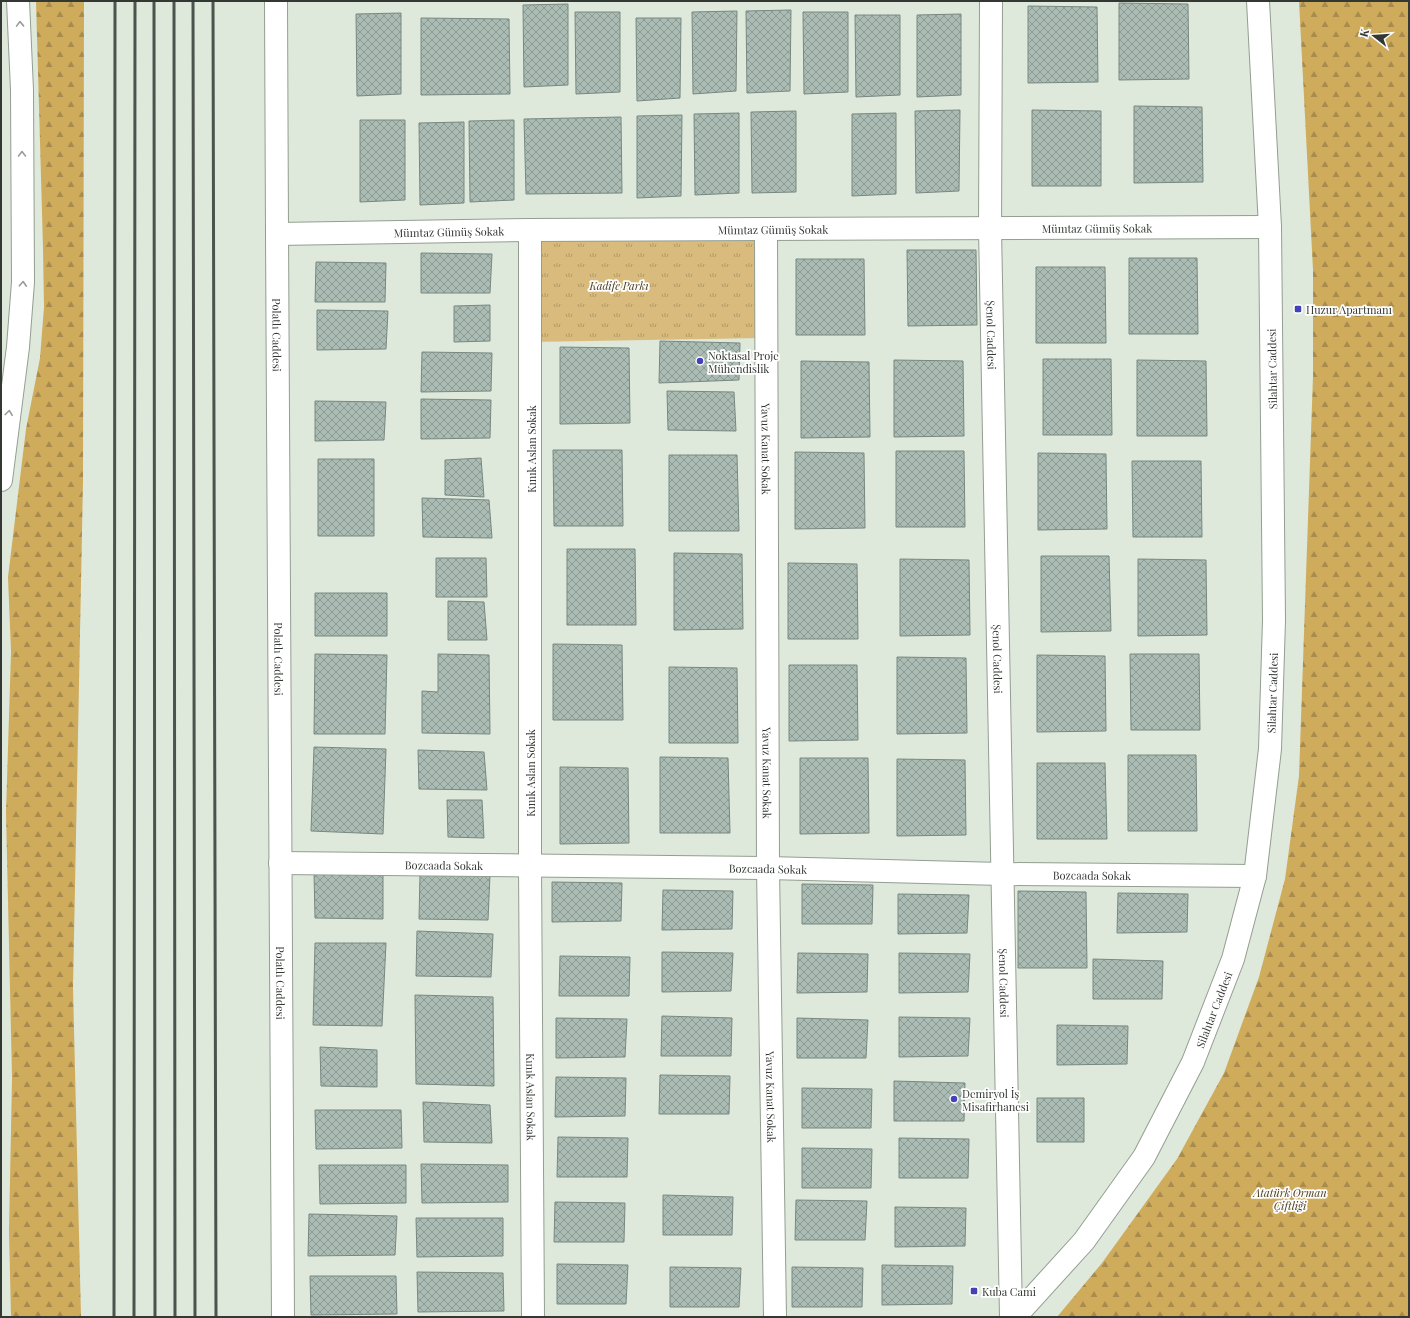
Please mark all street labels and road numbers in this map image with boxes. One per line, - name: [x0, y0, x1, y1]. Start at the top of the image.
- street label: Mümtaz Gümüş Sokak: [1042, 220, 1152, 235]
- street label: Mümtaz Gümüş Sokak: [718, 221, 828, 237]
- street label: Mümtaz Gümüş Sokak: [394, 223, 504, 240]
- street label: Polatlı Caddesi: [270, 298, 285, 372]
- street label: Şenol Caddesi: [984, 300, 1000, 370]
- street label: Silahtar Caddesi: [1264, 329, 1280, 409]
- street label: Yavuz Kanat Sokak: [759, 402, 774, 495]
- street label: Kınık Aslan Sokak: [524, 405, 539, 493]
- street label: Polatlı Caddesi: [272, 622, 287, 696]
- street label: Şenol Caddesi: [990, 624, 1006, 694]
- street label: Silahtar Caddesi: [1263, 652, 1280, 734]
- street label: Yavuz Kanat Sokak: [760, 726, 775, 819]
- street label: Kınık Aslan Sokak: [523, 729, 538, 817]
- street label: Bozcaada Sokak: [405, 857, 483, 873]
- street label: Bozcaada Sokak: [729, 860, 807, 877]
- street label: Bozcaada Sokak: [1053, 867, 1131, 883]
- street label: Polatlı Caddesi: [273, 946, 289, 1020]
- street label: Şenol Caddesi: [996, 948, 1013, 1018]
- street label: Silahtar Caddesi: [1192, 969, 1235, 1050]
- street label: Yavuz Kanat Sokak: [763, 1050, 780, 1143]
- street label: Kınık Aslan Sokak: [524, 1053, 539, 1141]

